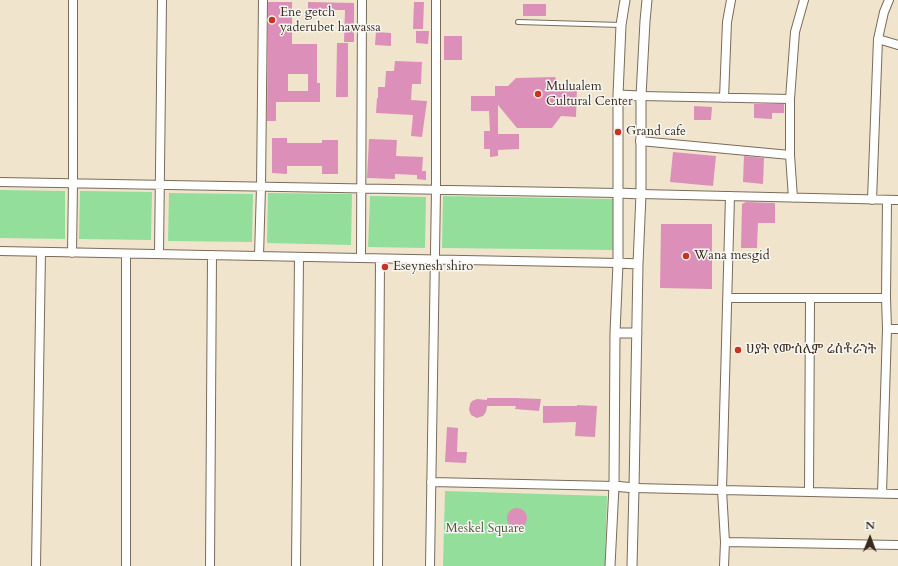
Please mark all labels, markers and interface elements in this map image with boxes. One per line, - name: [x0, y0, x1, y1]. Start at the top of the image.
- place label: Ene getch yaderubet hawassa: [280, 5, 381, 36]
- marker: Ene getch yaderubet hawassa: [267, 15, 277, 25]
- place label: Mulualem Cultural Center: [546, 79, 633, 110]
- marker: Mulualem Cultural Center: [533, 89, 543, 99]
- place label: Grand cafe: [626, 124, 686, 140]
- marker: Grand cafe: [613, 127, 623, 137]
- place label: Wana mesgid: [694, 248, 770, 264]
- marker: Wana mesgid: [681, 251, 691, 261]
- place label: Eseynesh shiro: [393, 259, 473, 275]
- marker: Eseynesh shiro: [380, 262, 390, 272]
- place label: ሀያት የሙስሊም ሬስቶራንት: [746, 342, 876, 358]
- marker: ሀያት የሙስሊም ሬስቶራንት: [733, 345, 743, 355]
- north arrow: [850, 518, 890, 558]
- text: N: [865, 518, 875, 533]
- park label: Meskel Square: [445, 521, 525, 537]

